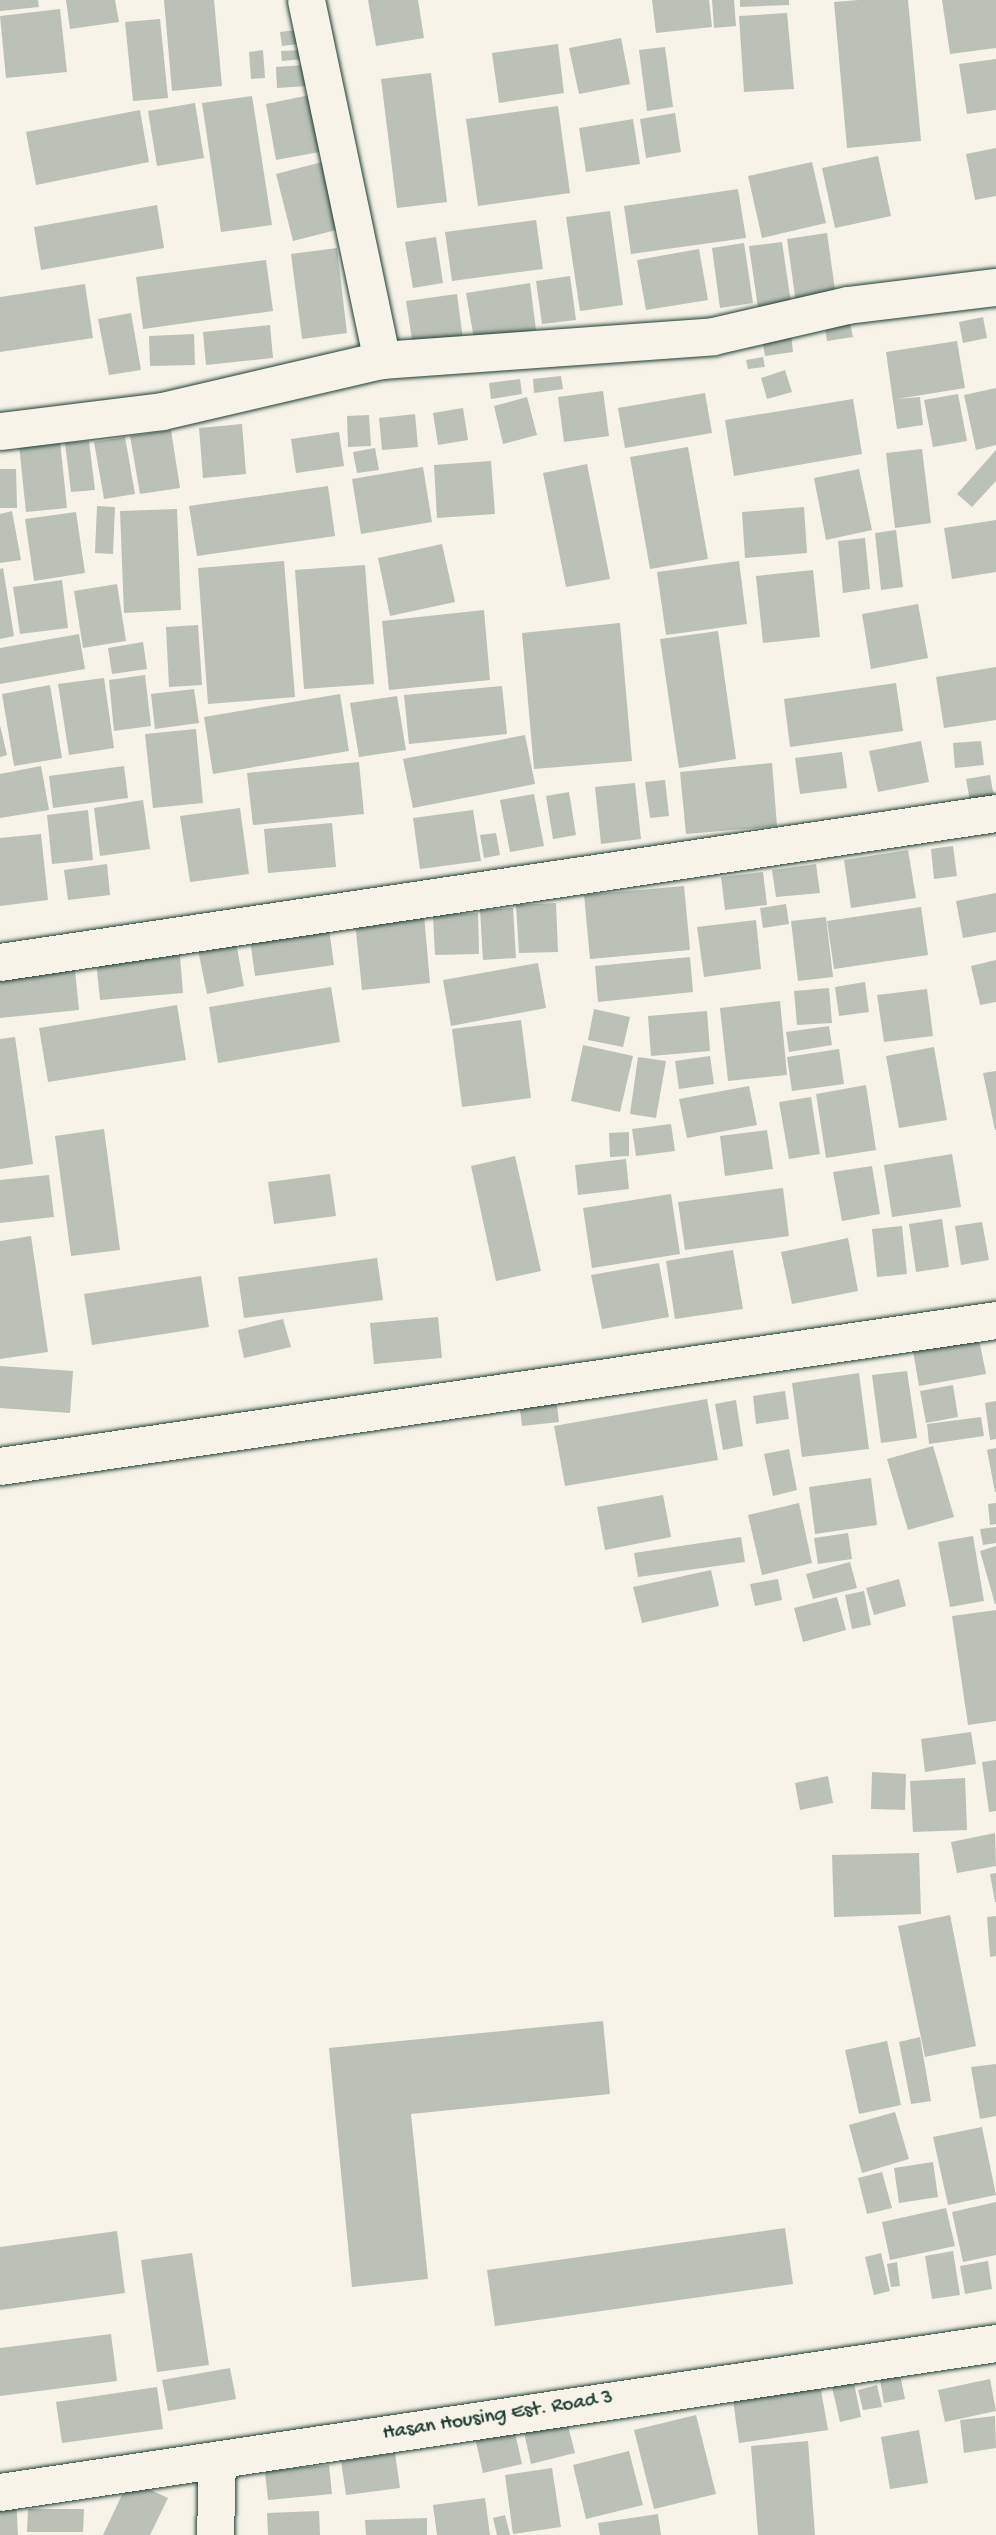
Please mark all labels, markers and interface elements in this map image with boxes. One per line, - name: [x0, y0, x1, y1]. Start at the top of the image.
- street label: Hasan Housing Est. Road 3: [381, 2386, 615, 2448]

